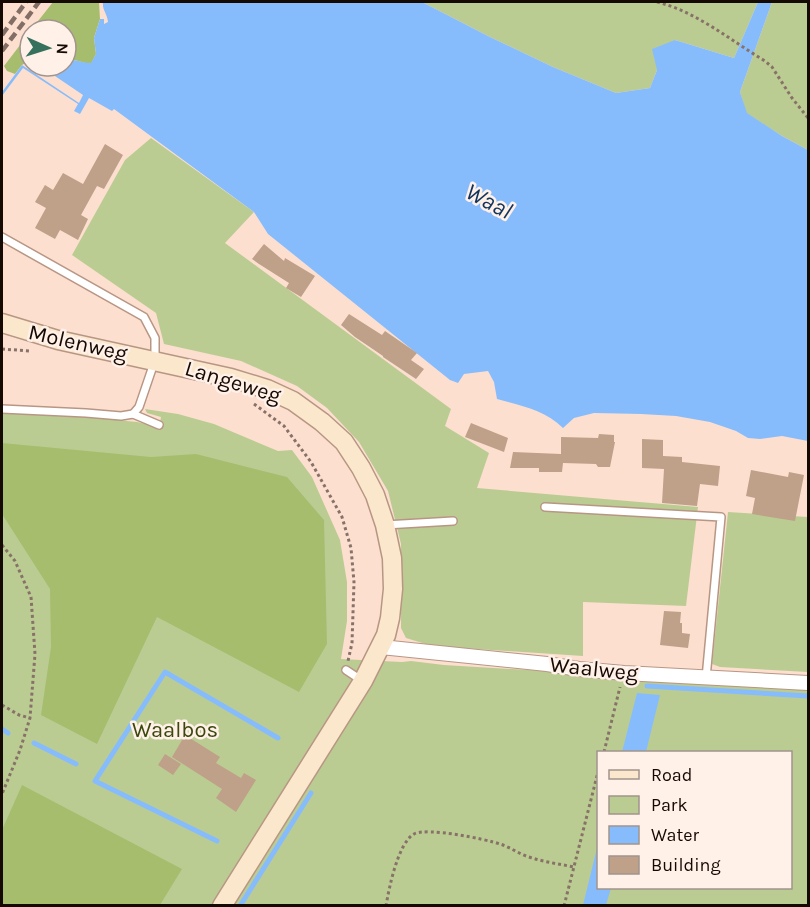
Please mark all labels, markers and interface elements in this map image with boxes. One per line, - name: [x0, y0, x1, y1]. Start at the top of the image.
- north arrow: [18, 18, 78, 78]
- text: N: [53, 43, 72, 55]
- water label: Waal: [461, 177, 517, 225]
- street label: Molenweg: [26, 319, 131, 367]
- street label: Langeweg: [182, 355, 285, 409]
- street label: Waalweg: [548, 651, 640, 687]
- park label: Waalbos: [132, 717, 218, 743]
- legend: [597, 751, 792, 889]
- text: Road: [651, 764, 692, 786]
- text: Park: [651, 794, 688, 816]
- text: Water: [651, 824, 699, 846]
- text: Building: [651, 854, 721, 876]

